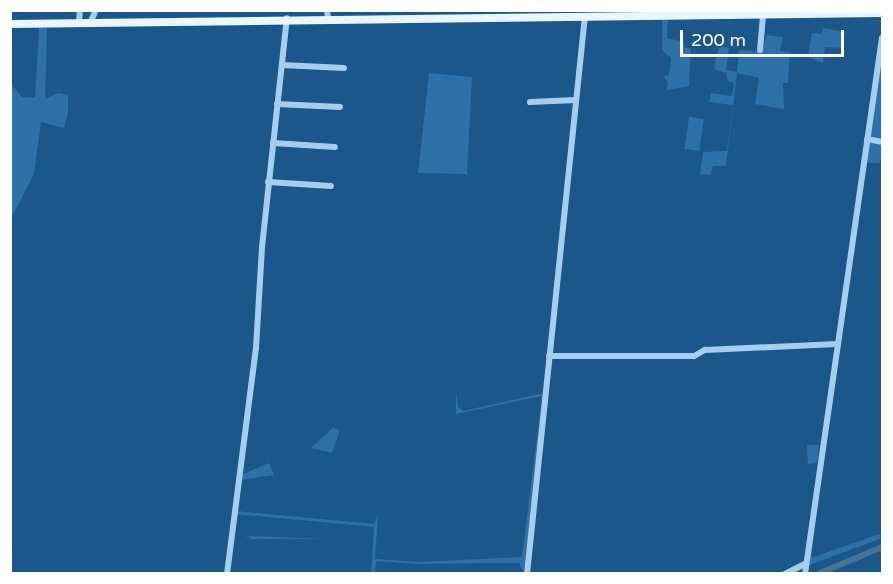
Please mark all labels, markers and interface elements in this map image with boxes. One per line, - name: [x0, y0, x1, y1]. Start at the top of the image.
- scale bar: [683, 18, 846, 56]
- text: 200 m: [691, 29, 746, 51]

